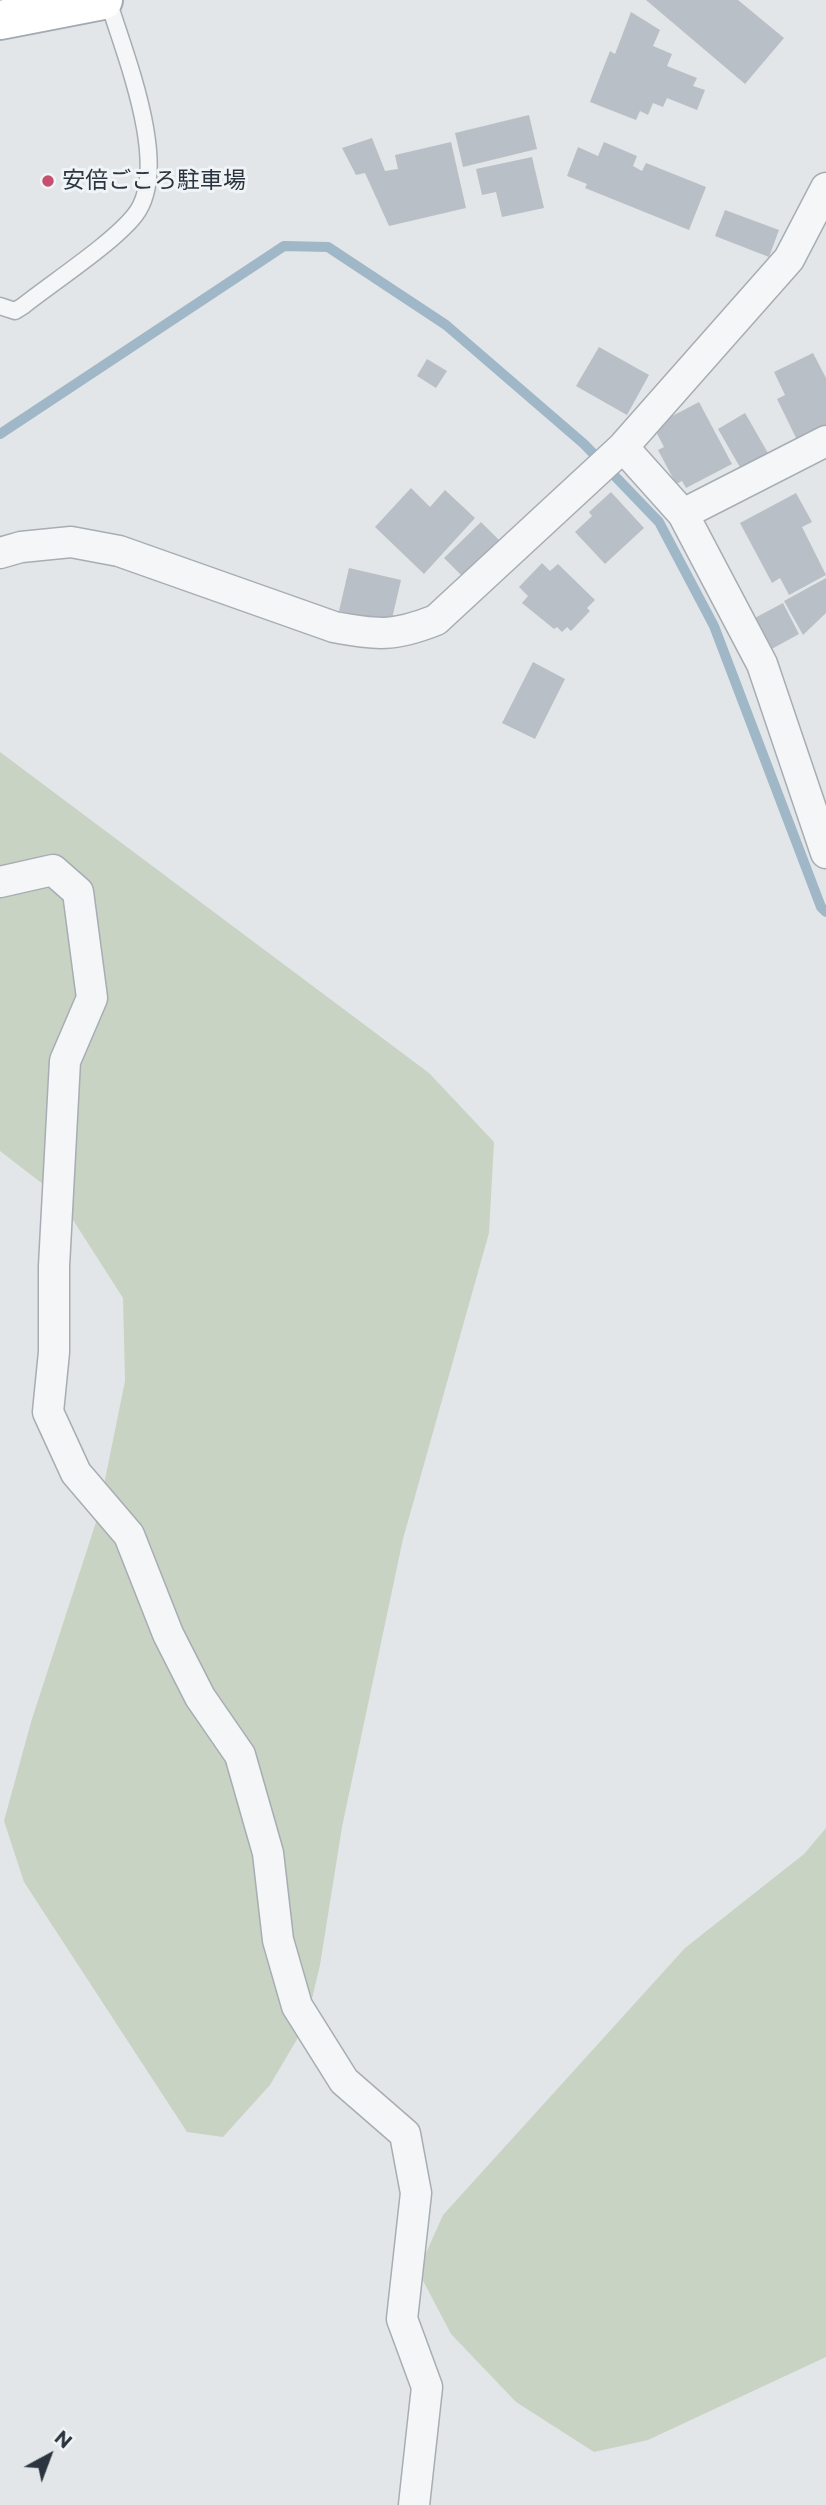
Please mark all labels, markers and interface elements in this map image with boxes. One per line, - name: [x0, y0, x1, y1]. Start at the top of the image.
- place label: 安倍ごころ駐車場: [62, 167, 246, 195]
- marker: 安倍ごころ駐車場: [40, 173, 56, 189]
- north arrow: [14, 2421, 84, 2491]
- text: N: [50, 2426, 76, 2453]

